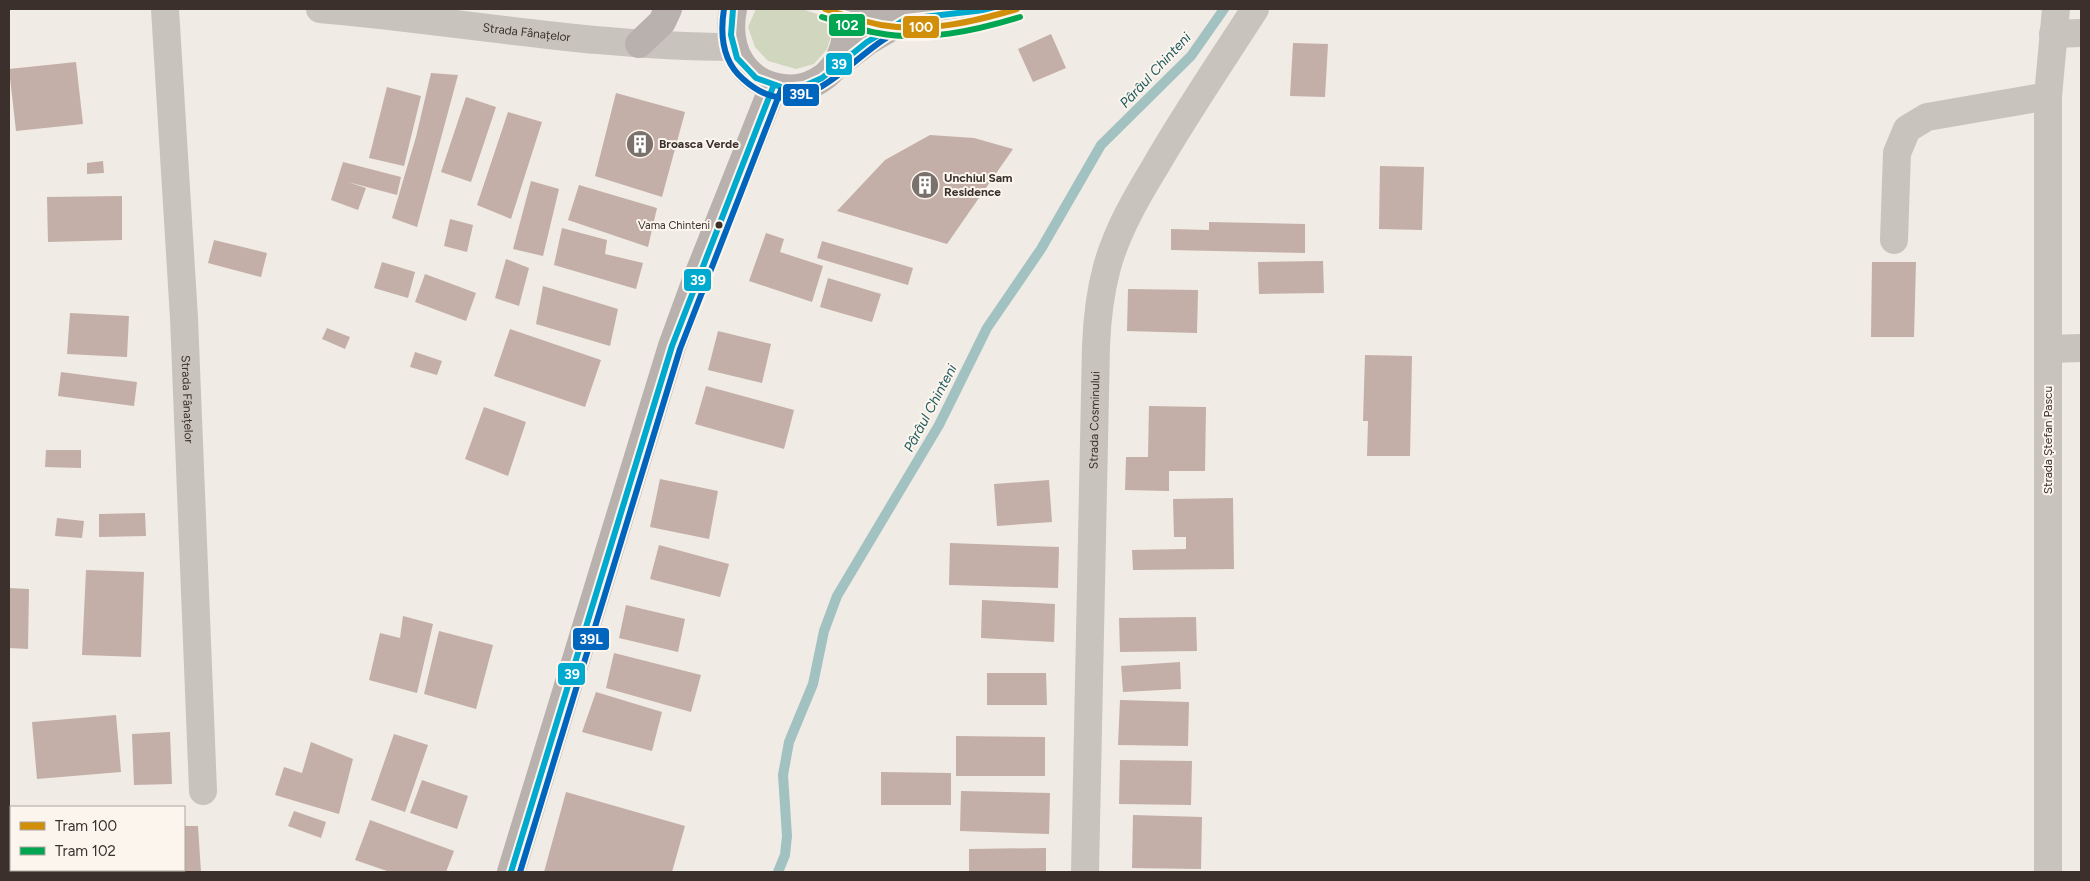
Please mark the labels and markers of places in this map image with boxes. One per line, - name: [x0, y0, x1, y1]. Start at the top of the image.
- building icon: Broasca Verde: [625, 129, 655, 159]
- place label: Broasca Verde: [659, 137, 739, 151]
- building icon: Unchiul Sam Residence: [910, 170, 940, 200]
- place label: Unchiul Sam Residence: [944, 171, 1013, 199]
- place label: Vama Chinteni: [638, 219, 710, 232]
- marker: Vama Chinteni: [714, 220, 724, 230]

